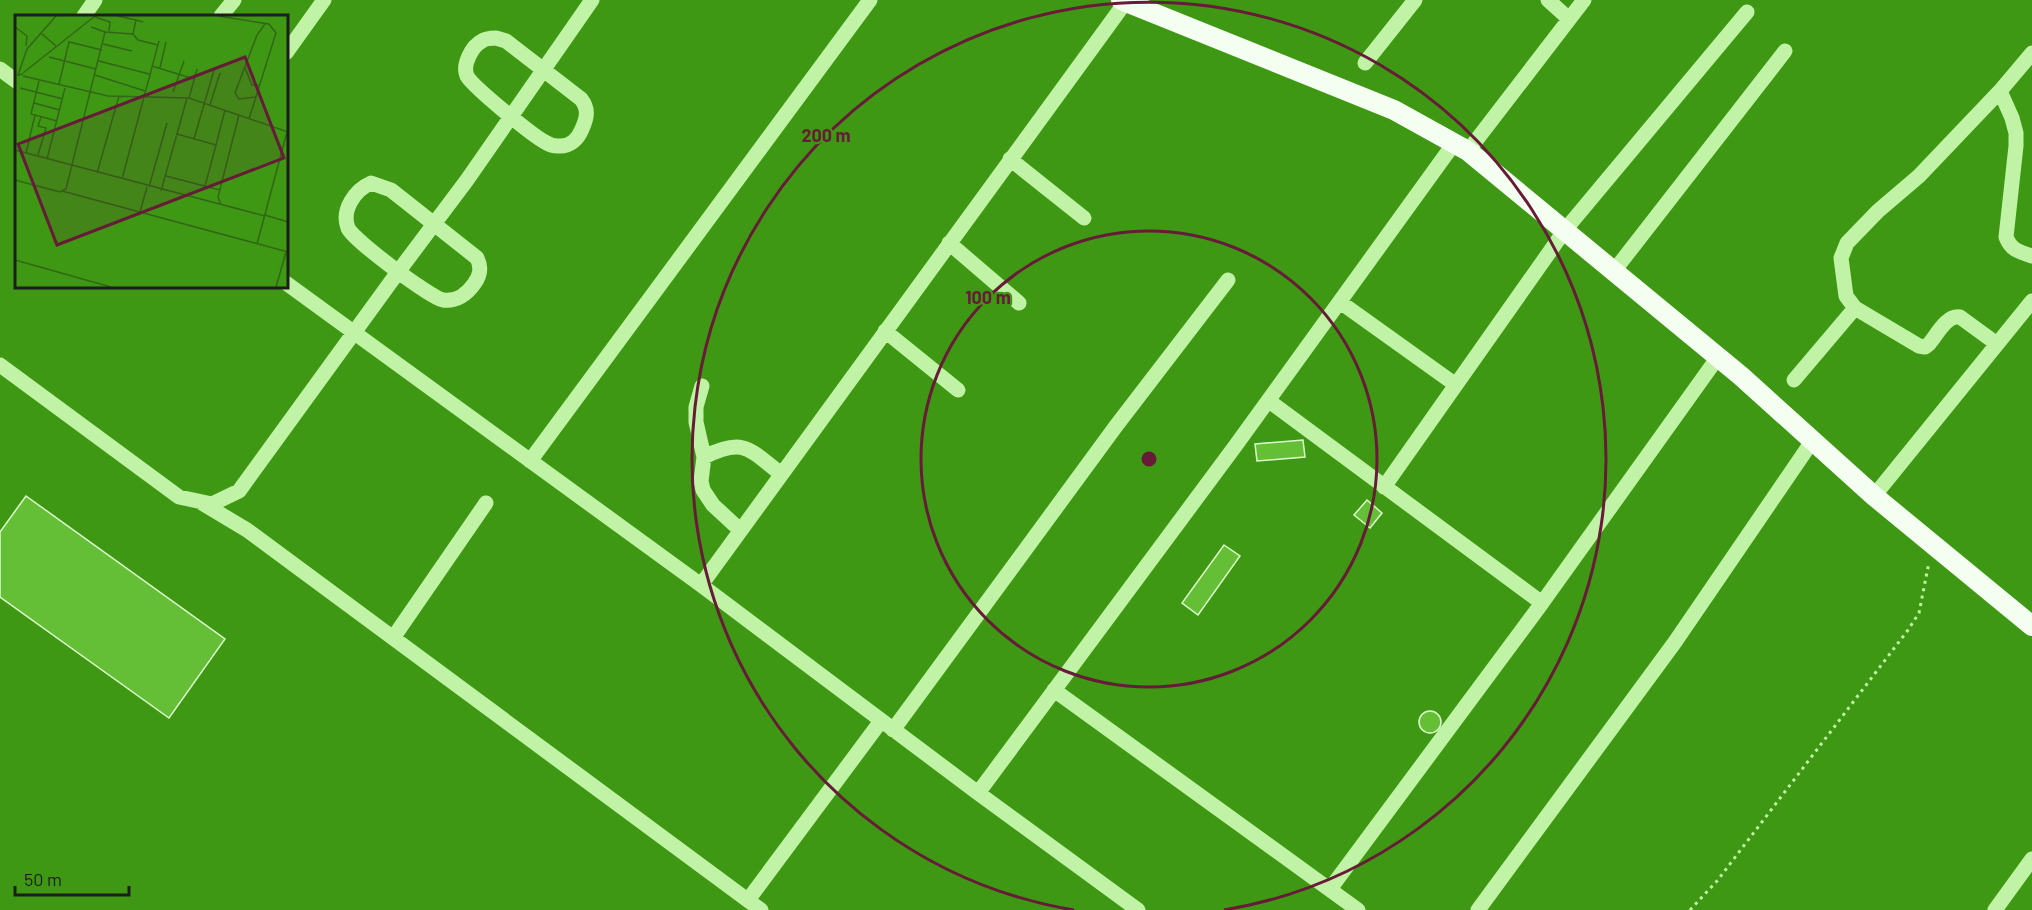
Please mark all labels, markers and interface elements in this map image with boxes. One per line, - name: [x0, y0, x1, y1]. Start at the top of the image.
- inset map: [15, 15, 288, 288]
- text: 200 m: [801, 124, 851, 146]
- text: 100 m: [965, 286, 1011, 308]
- centre of rings: [1139, 449, 1159, 469]
- scale bar: [15, 859, 129, 897]
- text: 50 m: [24, 868, 62, 890]

